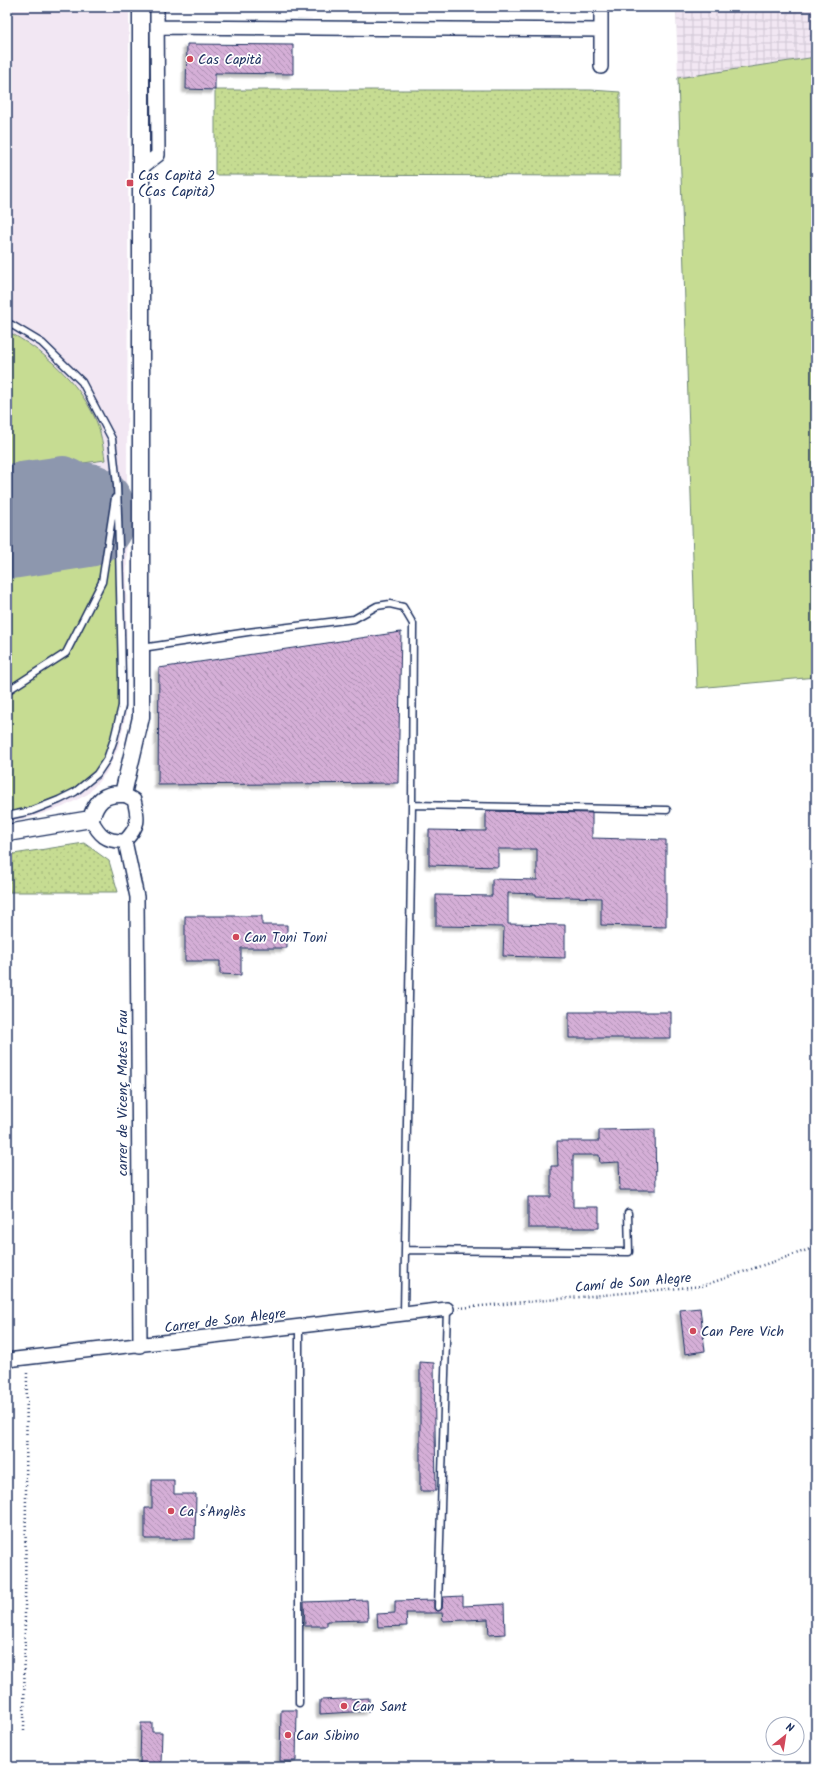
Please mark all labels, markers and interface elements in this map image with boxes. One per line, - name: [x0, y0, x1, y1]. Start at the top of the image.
- place label: Cas Capità: [198, 49, 262, 71]
- marker: Cas Capità: [185, 54, 195, 64]
- place label: Cas Capità 2 (Cas Capità): [138, 165, 215, 203]
- marker: Cas Capità 2 (Cas Capità): [125, 178, 135, 188]
- place label: Can Toni Toni: [244, 927, 328, 949]
- marker: Can Toni Toni: [231, 932, 241, 942]
- street label: carrer de Vicenç Mates Frau: [112, 1010, 134, 1176]
- street label: Camí de Son Alegre: [574, 1267, 693, 1299]
- street label: Carrer de Son Alegre: [163, 1303, 288, 1339]
- place label: Can Pere Vich: [701, 1321, 784, 1343]
- marker: Can Pere Vich: [688, 1326, 698, 1336]
- place label: Ca s'Anglès: [179, 1501, 246, 1523]
- marker: Ca s'Anglès: [166, 1506, 176, 1516]
- place label: Can Sant: [352, 1696, 407, 1718]
- marker: Can Sant: [339, 1701, 349, 1711]
- north arrow: [765, 1716, 805, 1756]
- text: N: [782, 1719, 797, 1738]
- place label: Can Sibino: [296, 1725, 359, 1747]
- marker: Can Sibino: [283, 1730, 293, 1740]

